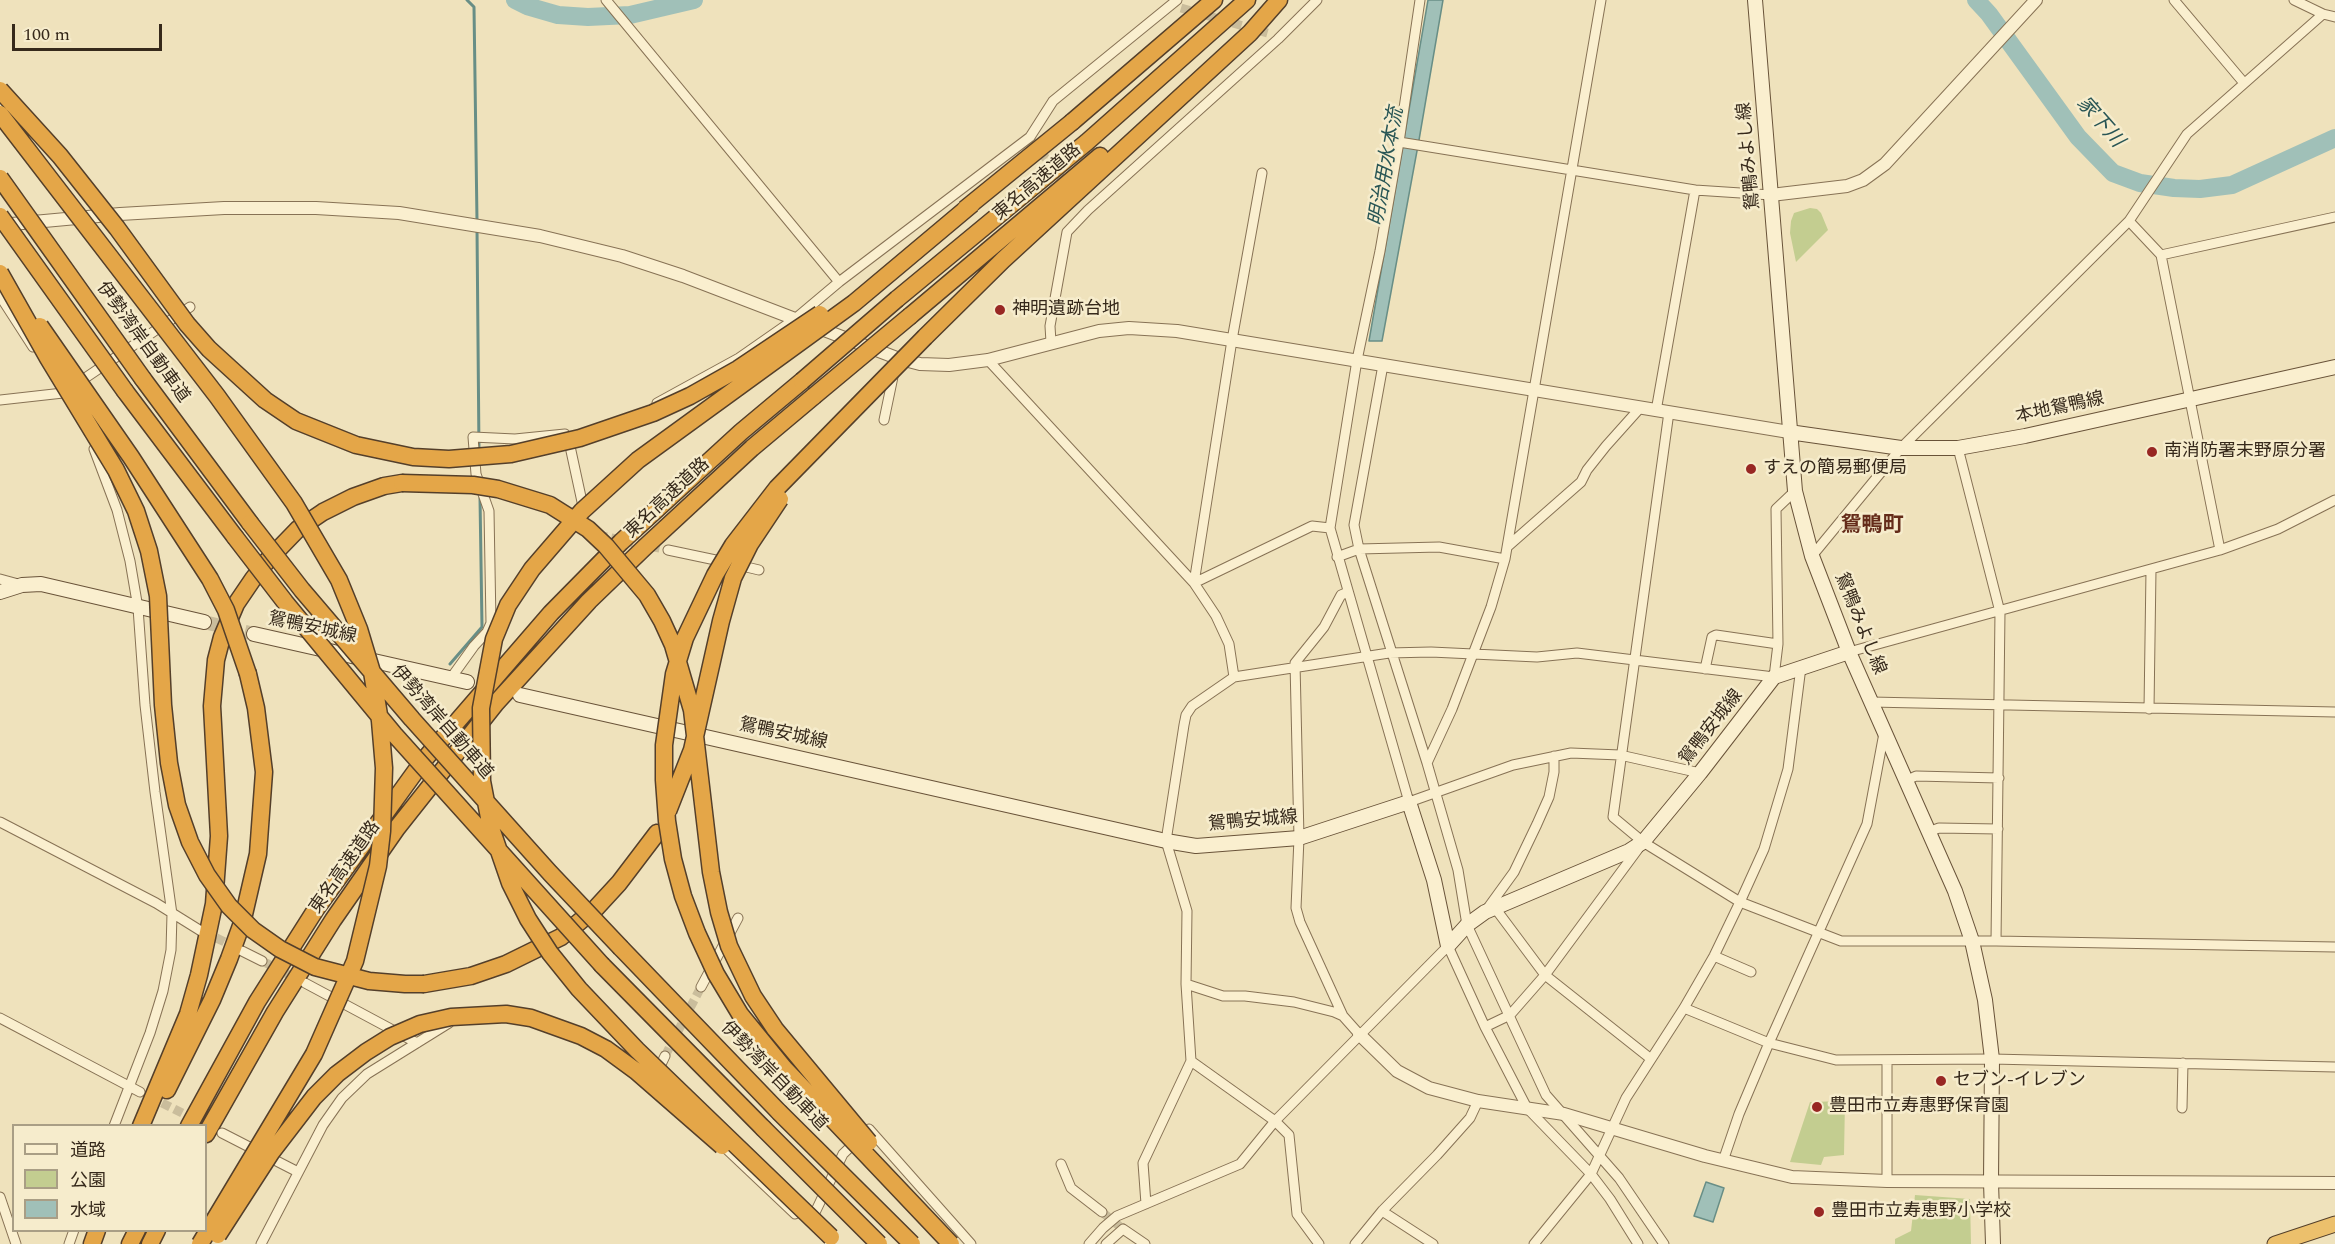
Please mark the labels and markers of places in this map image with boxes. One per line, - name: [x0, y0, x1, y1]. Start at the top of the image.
- place label: 神明遺跡台地: [1012, 299, 1120, 321]
- marker: 神明遺跡台地: [993, 303, 1007, 317]
- place label: 南消防署末野原分署: [2164, 441, 2326, 463]
- marker: 南消防署末野原分署: [2145, 445, 2159, 459]
- place label: すえの簡易郵便局: [1763, 458, 1907, 480]
- marker: すえの簡易郵便局: [1744, 462, 1758, 476]
- place label: セブン-イレブン: [1953, 1070, 2086, 1092]
- marker: セブン-イレブン: [1934, 1074, 1948, 1088]
- place label: 豊田市立寿惠野保育園: [1829, 1096, 2009, 1118]
- marker: 豊田市立寿惠野保育園: [1810, 1100, 1824, 1114]
- place label: 豊田市立寿恵野小学校: [1831, 1201, 2011, 1223]
- marker: 豊田市立寿恵野小学校: [1812, 1205, 1826, 1219]

